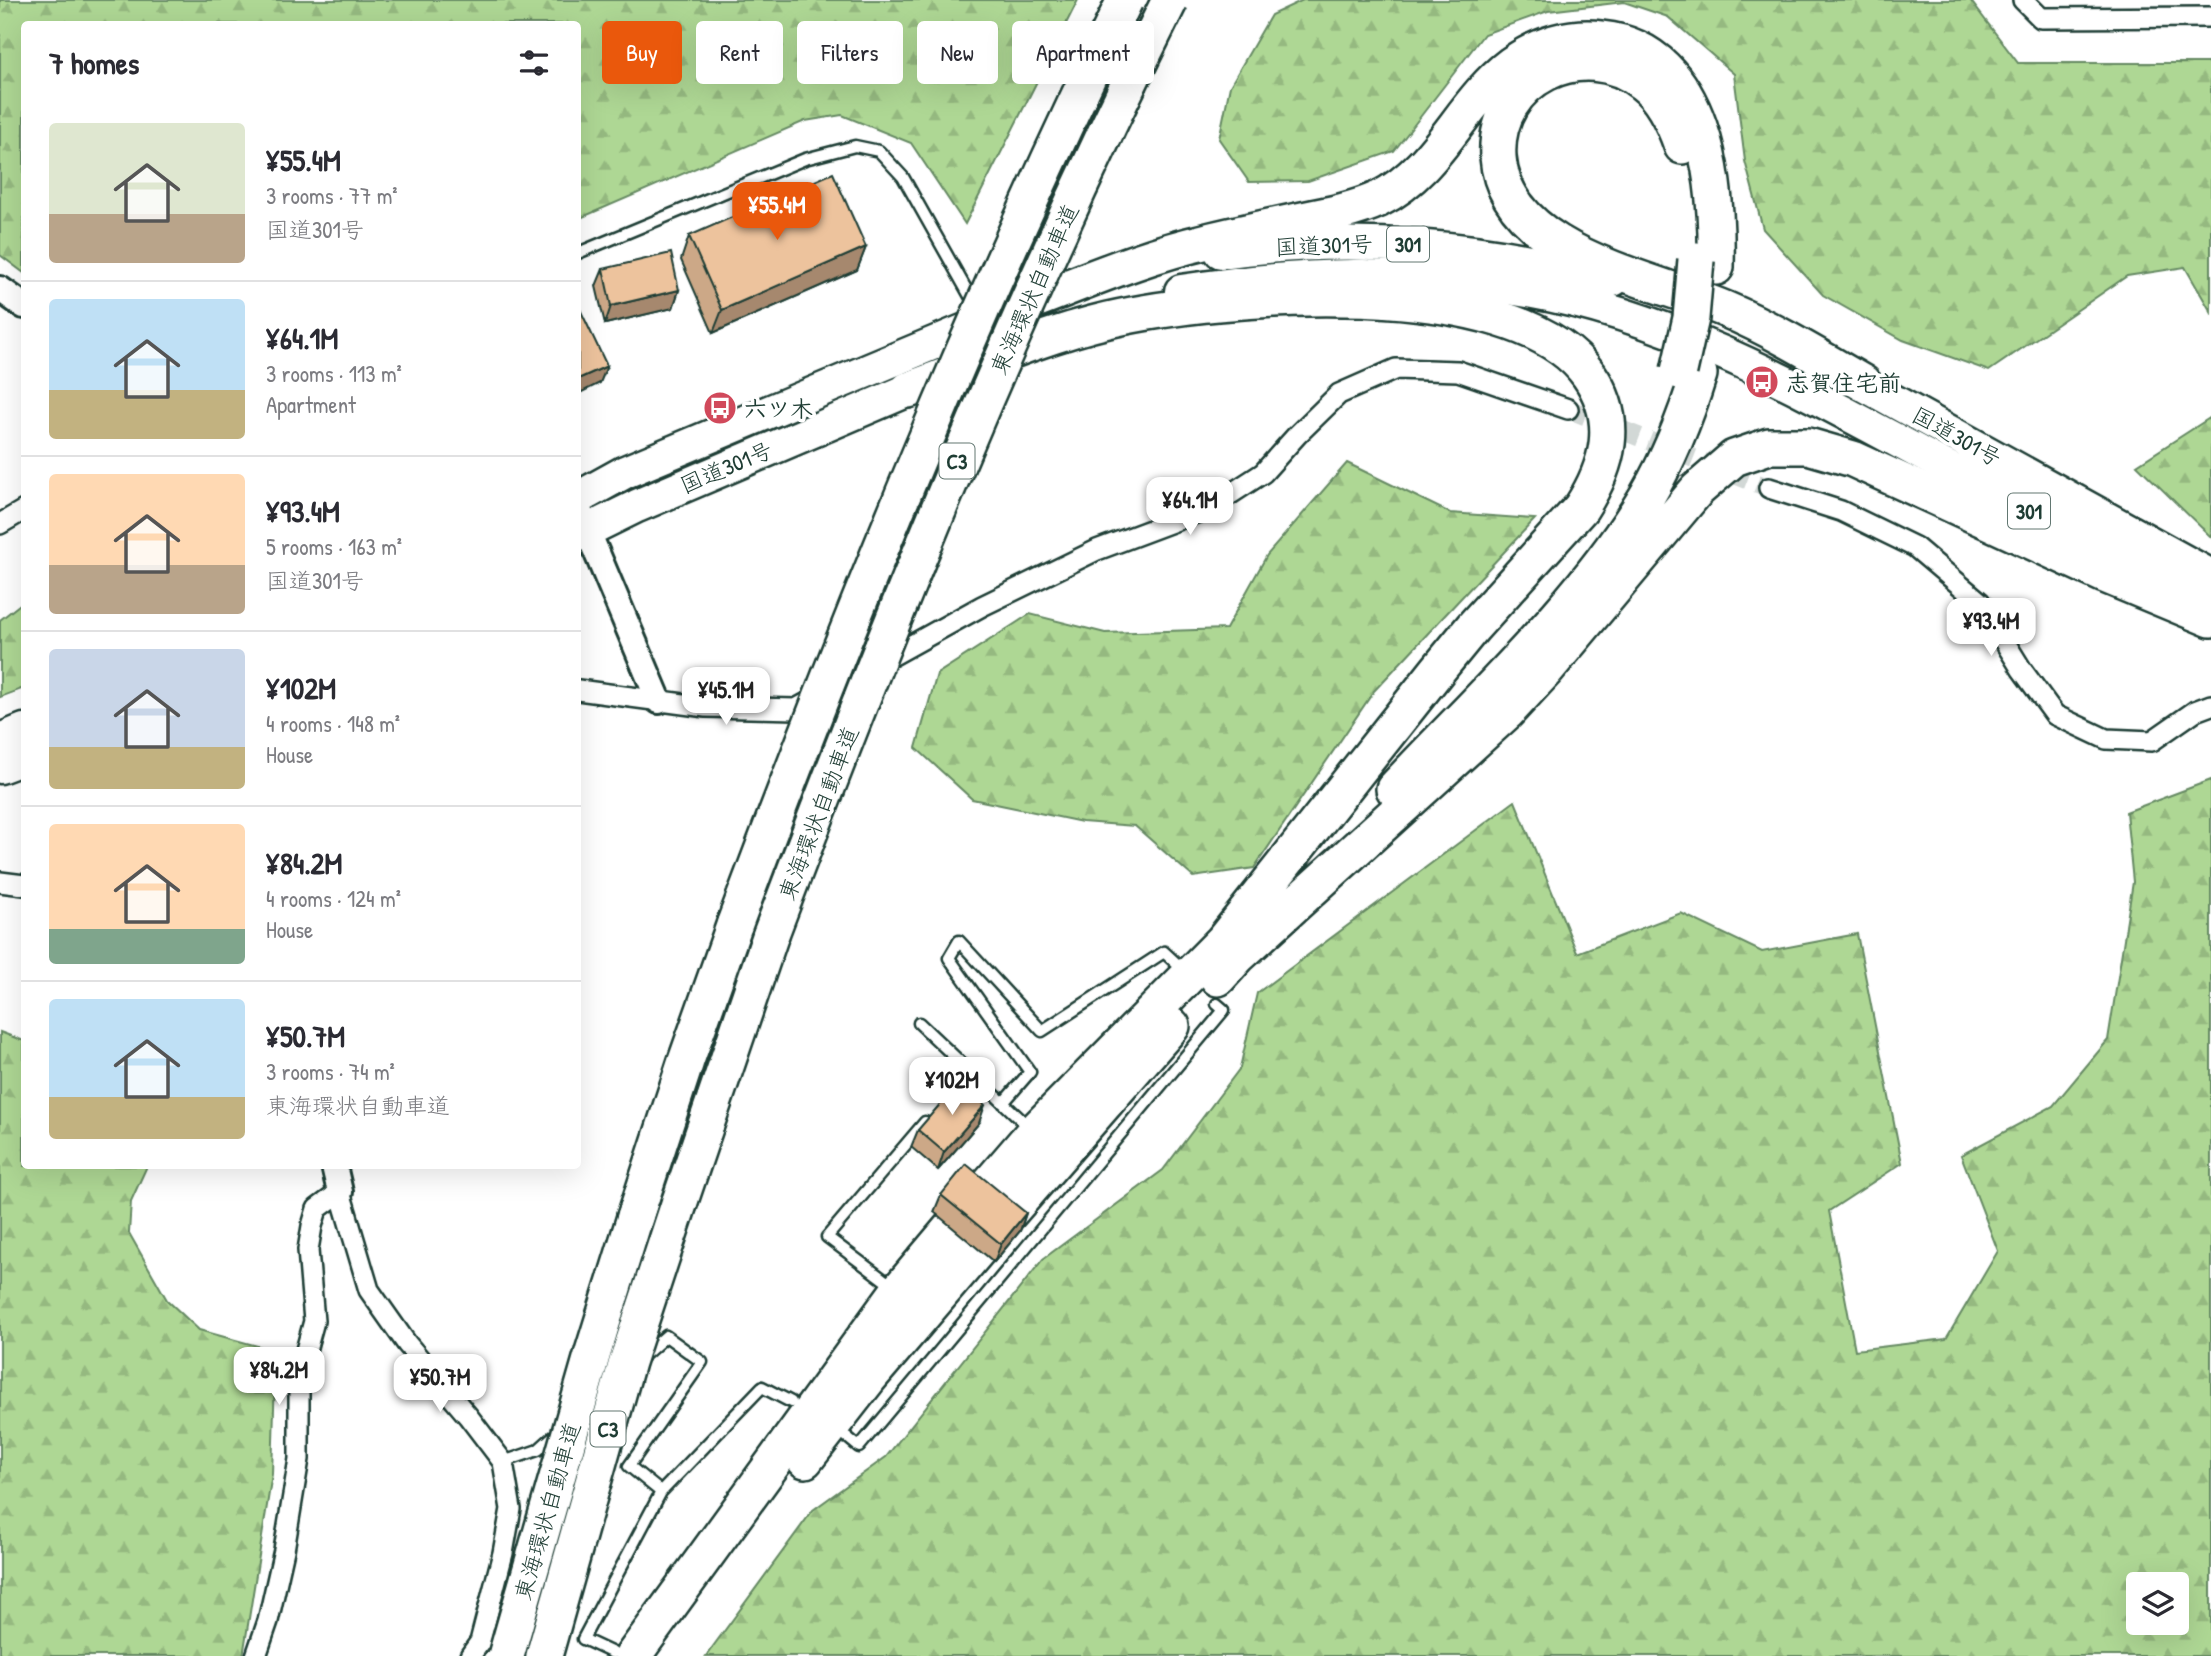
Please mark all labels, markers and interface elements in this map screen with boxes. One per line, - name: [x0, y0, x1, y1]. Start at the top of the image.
- chip: Buy: [602, 21, 682, 84]
- chip: Rent: [696, 21, 783, 84]
- chip: Filters: [797, 21, 903, 84]
- chip: New: [917, 21, 998, 84]
- chip: Apartment: [1012, 21, 1154, 84]
- text: 7 homes: [49, 43, 139, 83]
- icon: filters: [515, 44, 553, 82]
- text: ¥55.4M: [266, 140, 341, 180]
- icon: home: [105, 151, 189, 235]
- text: 3 rooms · 77 m²: [266, 180, 398, 211]
- pin: ¥55.4M: [720, 182, 834, 242]
- text: ¥55.4M: [748, 189, 806, 220]
- street label: 東海環状自動車道: [982, 199, 1086, 379]
- text: 国道301号: [266, 214, 364, 245]
- road number: 301: [1387, 226, 1429, 262]
- street label: 国道301号: [1275, 228, 1373, 262]
- text: ¥64.1M: [266, 318, 338, 358]
- icon: home: [105, 327, 189, 411]
- text: 3 rooms · 113 m²: [266, 358, 402, 389]
- bus stop icon: 志賀住宅前: [1743, 363, 1781, 401]
- place label: 志賀住宅前: [1786, 367, 1901, 398]
- text: Apartment: [266, 389, 356, 420]
- bus stop icon: 六ツ木: [701, 389, 739, 427]
- place label: 六ツ木: [744, 393, 813, 424]
- street label: 国道301号: [1907, 399, 2007, 473]
- street label: 国道301号: [675, 434, 777, 500]
- road number: C3: [940, 444, 974, 478]
- pin: ¥64.1M: [1133, 477, 1247, 537]
- text: ¥64.1M: [1162, 484, 1218, 515]
- text: ¥93.4M: [266, 491, 340, 531]
- road number: 301: [2008, 494, 2050, 528]
- icon: home: [105, 502, 189, 586]
- text: 5 rooms · 163 m²: [266, 531, 402, 562]
- text: 国道301号: [266, 565, 364, 596]
- pin: ¥93.4M: [1934, 598, 2048, 658]
- text: ¥93.4M: [1963, 605, 2019, 636]
- text: ¥102M: [266, 668, 336, 708]
- pin: ¥45.1M: [669, 668, 783, 727]
- text: ¥45.1M: [698, 674, 754, 705]
- icon: home: [105, 677, 189, 761]
- text: 4 rooms · 148 m²: [266, 708, 400, 739]
- street label: 東海環状自動車道: [771, 722, 865, 904]
- text: House: [266, 739, 313, 770]
- text: ¥84.2M: [266, 843, 342, 883]
- icon: home: [105, 852, 189, 936]
- text: 4 rooms · 124 m²: [266, 883, 401, 914]
- text: House: [266, 914, 313, 945]
- text: ¥50.7M: [266, 1016, 345, 1056]
- icon: home: [105, 1027, 189, 1111]
- text: 3 rooms · 74 m²: [266, 1056, 395, 1087]
- pin: ¥102M: [903, 1058, 1001, 1117]
- text: ¥102M: [925, 1064, 979, 1095]
- text: 東海環状自動車道: [266, 1090, 450, 1121]
- pin: ¥84.2M: [222, 1348, 336, 1407]
- text: ¥84.2M: [250, 1354, 308, 1385]
- pin: ¥50.7M: [383, 1354, 497, 1414]
- text: ¥50.7M: [410, 1361, 470, 1392]
- road number: C3: [590, 1412, 626, 1446]
- street label: 東海環状自動車道: [507, 1418, 587, 1604]
- map controls: [2126, 1572, 2189, 1635]
- button: layers: [2126, 1572, 2189, 1635]

